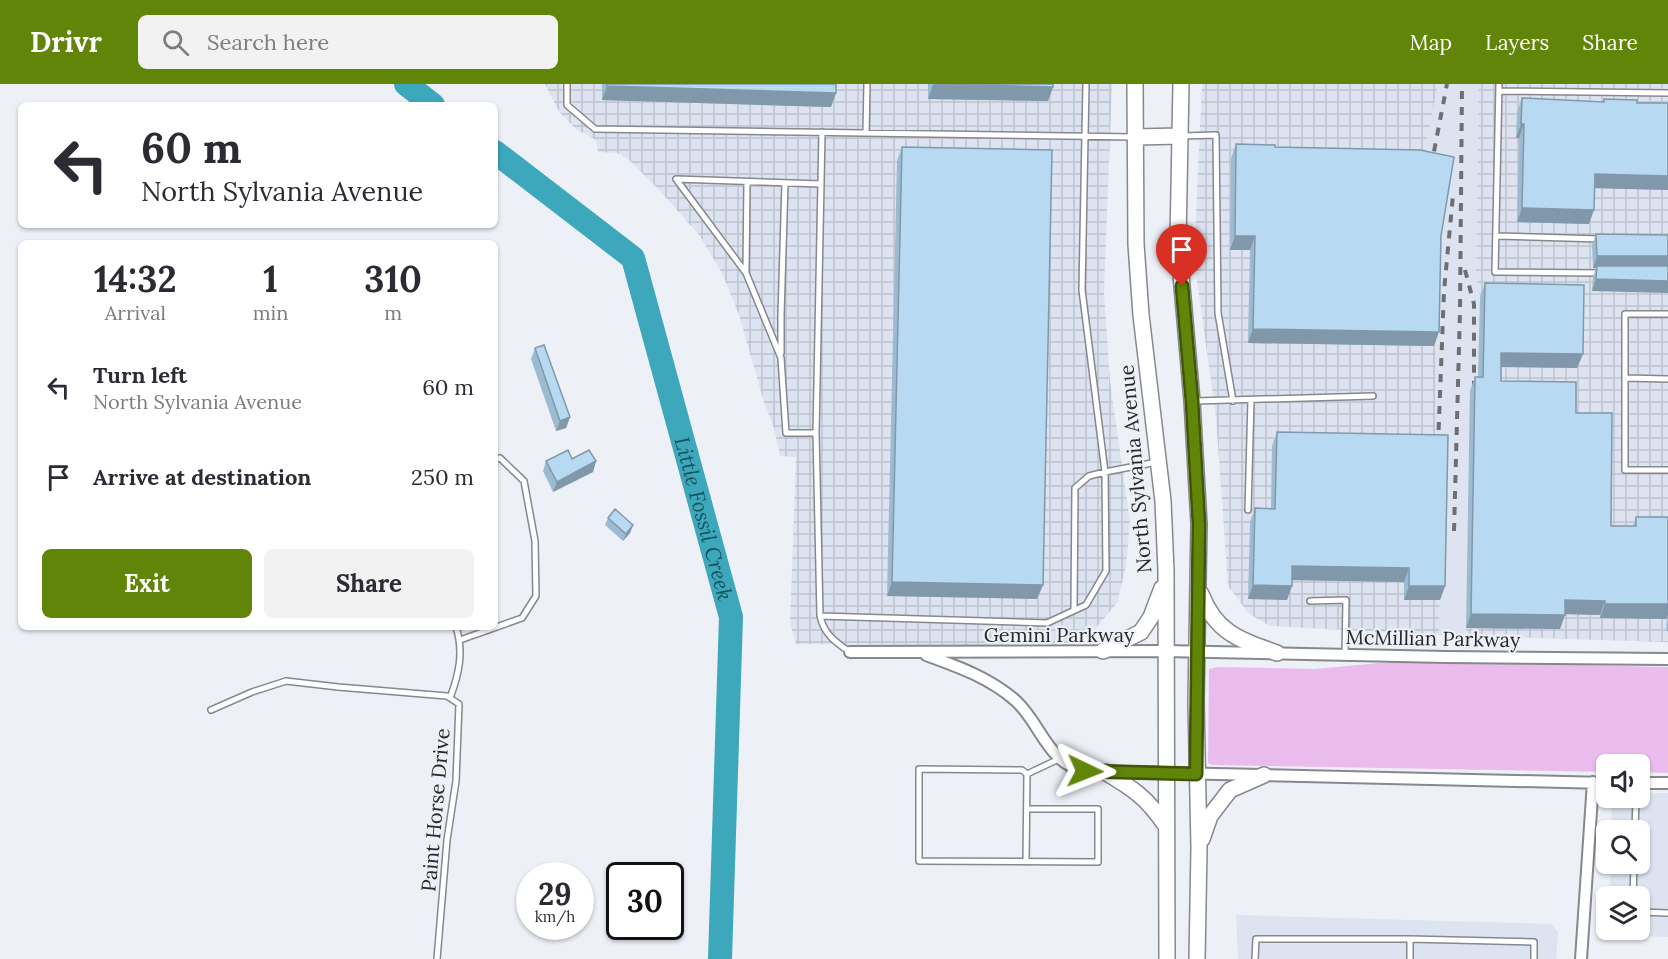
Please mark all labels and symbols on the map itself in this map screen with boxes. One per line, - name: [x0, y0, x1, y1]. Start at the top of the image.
- pin: [1156, 224, 1207, 286]
- street label: North Sylvania Avenue: [1113, 364, 1157, 574]
- water label: Little Fossil Creek: [669, 434, 739, 603]
- street label: Gemini Parkway: [984, 622, 1135, 647]
- street label: McMillian Parkway: [1345, 624, 1521, 652]
- street label: Paint Horse Drive: [415, 727, 455, 893]
- position arrow: [1053, 739, 1117, 803]
- speed limit sign: 30: [606, 862, 684, 940]

